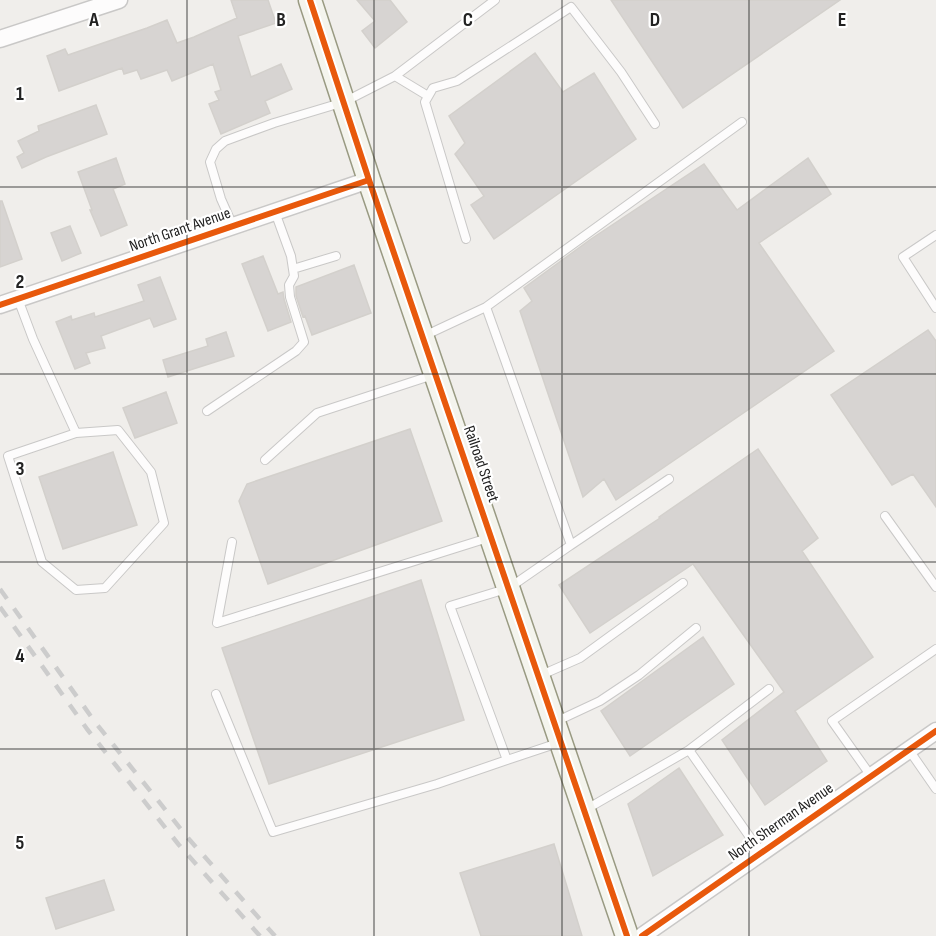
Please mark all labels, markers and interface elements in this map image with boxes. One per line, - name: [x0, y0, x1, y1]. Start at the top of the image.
- text: A: [88, 8, 99, 32]
- text: B: [276, 8, 286, 32]
- text: C: [463, 8, 473, 32]
- text: D: [650, 8, 660, 32]
- text: E: [838, 8, 846, 32]
- text: 1: [16, 82, 24, 106]
- street label: North Grant Avenue: [127, 204, 233, 256]
- text: 2: [16, 270, 24, 294]
- street label: Railroad Street: [459, 423, 503, 505]
- text: 3: [16, 457, 25, 481]
- text: 4: [15, 644, 25, 668]
- street label: North Sherman Avenue: [725, 779, 837, 865]
- text: 5: [16, 831, 25, 855]

